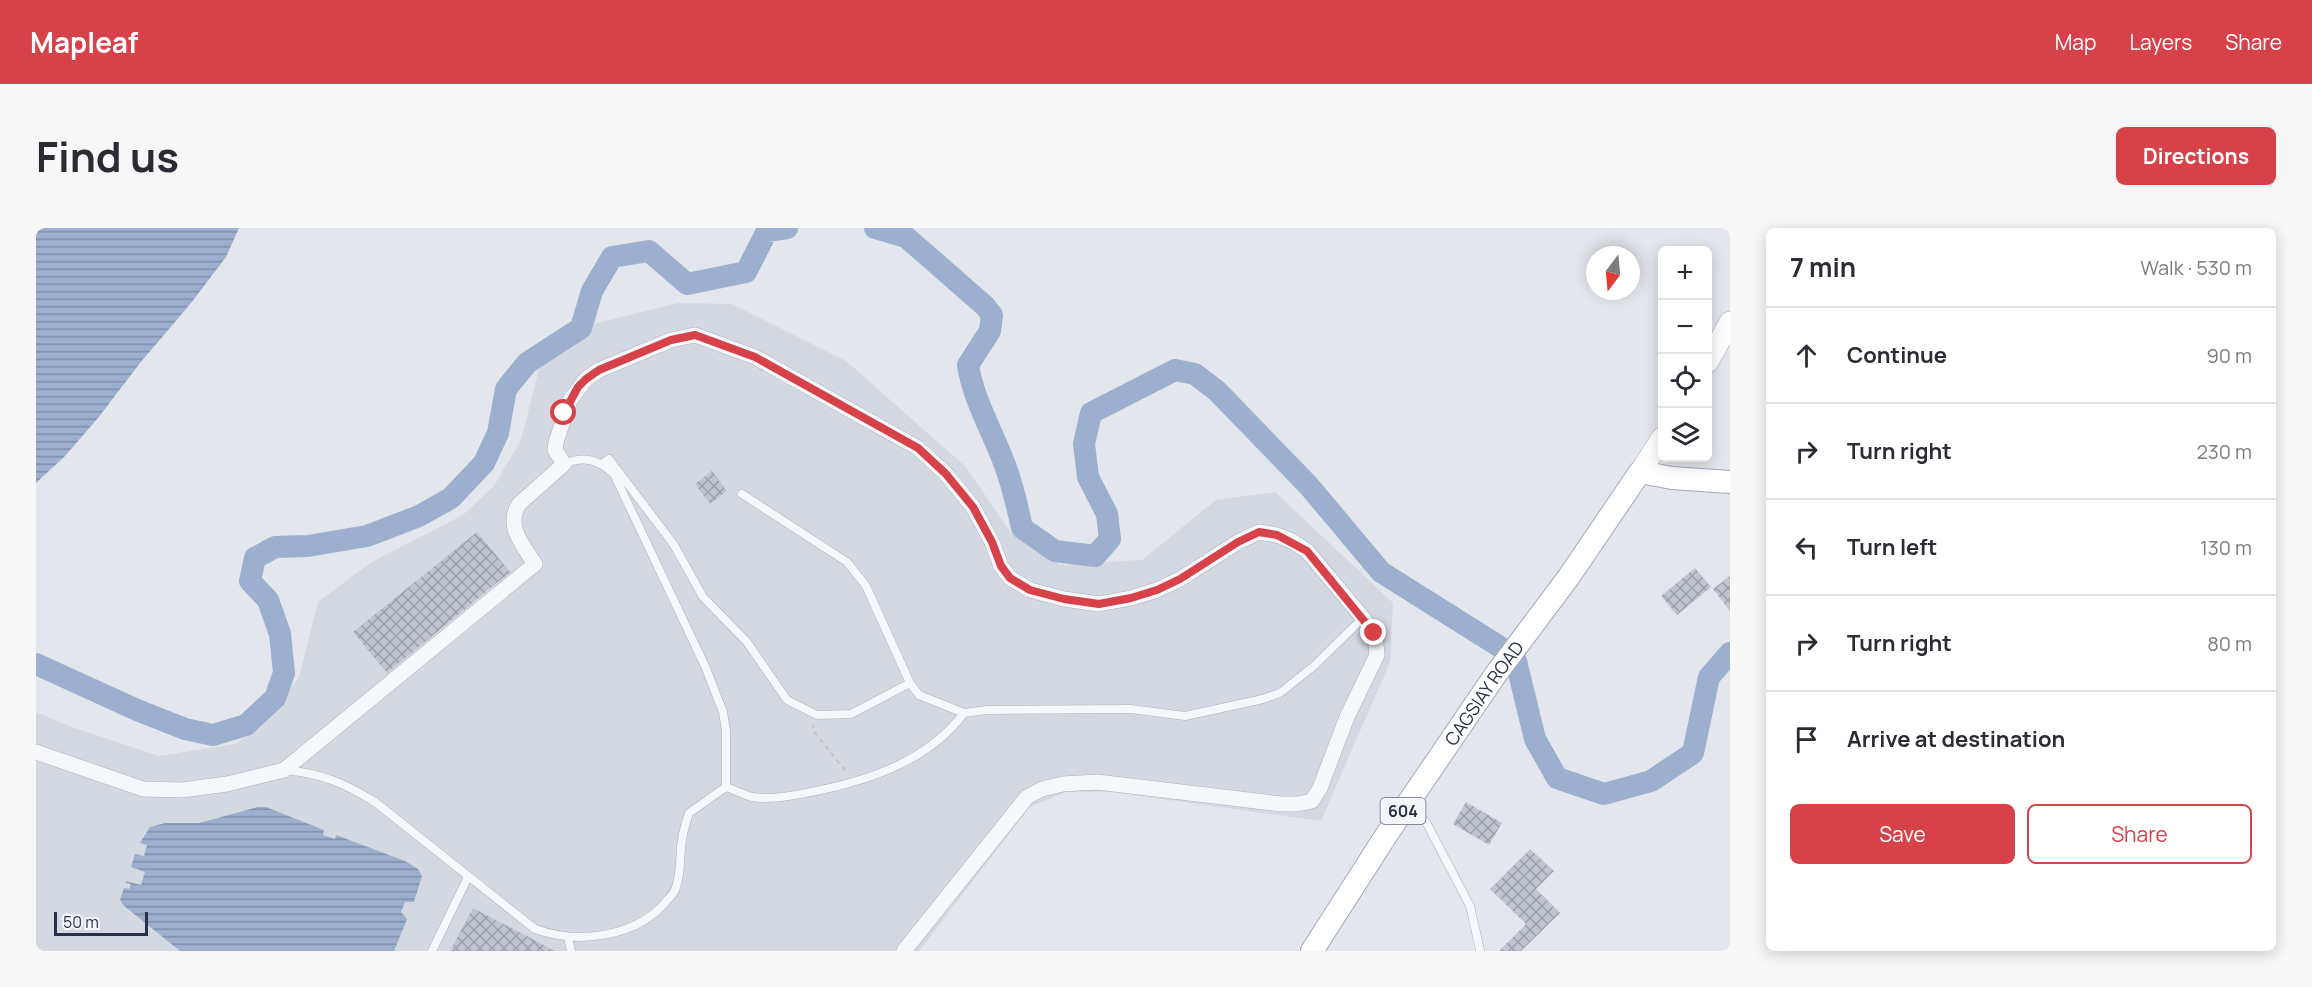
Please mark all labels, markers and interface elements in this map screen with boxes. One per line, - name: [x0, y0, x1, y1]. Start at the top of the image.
- text: Mapleaf: [30, 23, 138, 61]
- text: Map: [2055, 28, 2096, 56]
- text: Layers: [2129, 28, 2192, 56]
- text: Share: [2225, 28, 2282, 56]
- text: Find us: [36, 127, 179, 185]
- button: Directions: [2116, 127, 2276, 185]
- north arrow: [1586, 246, 1640, 300]
- map controls: [1658, 246, 1712, 462]
- button: +: [1658, 246, 1712, 300]
- text: 7 min: [1790, 249, 1856, 285]
- text: Walk · 530 m: [2140, 254, 2252, 281]
- button: −: [1658, 300, 1712, 354]
- icon: ahead: [1790, 339, 1823, 372]
- text: Continue: [1847, 340, 1947, 370]
- text: 90 m: [2206, 342, 2252, 369]
- button: locate: [1658, 354, 1712, 408]
- route start: [550, 399, 576, 425]
- button: layers: [1658, 408, 1712, 462]
- icon: right: [1790, 435, 1823, 468]
- text: Turn right: [1847, 436, 1952, 466]
- text: 230 m: [2196, 438, 2252, 465]
- icon: left: [1790, 531, 1823, 564]
- text: Turn left: [1847, 532, 1937, 562]
- text: 130 m: [2200, 534, 2252, 561]
- route end: [1360, 619, 1386, 645]
- icon: right: [1790, 627, 1823, 660]
- text: Turn right: [1847, 628, 1952, 658]
- text: 80 m: [2207, 630, 2252, 657]
- street label: CAGSIAY ROAD: [1439, 636, 1529, 750]
- icon: arrive: [1790, 723, 1823, 756]
- text: Arrive at destination: [1847, 724, 2065, 754]
- road number: 604: [1380, 798, 1426, 824]
- button: Save: [1790, 804, 2015, 864]
- button: Share: [2027, 804, 2252, 864]
- scale bar: [54, 909, 148, 936]
- text: 50 m: [63, 911, 99, 933]

